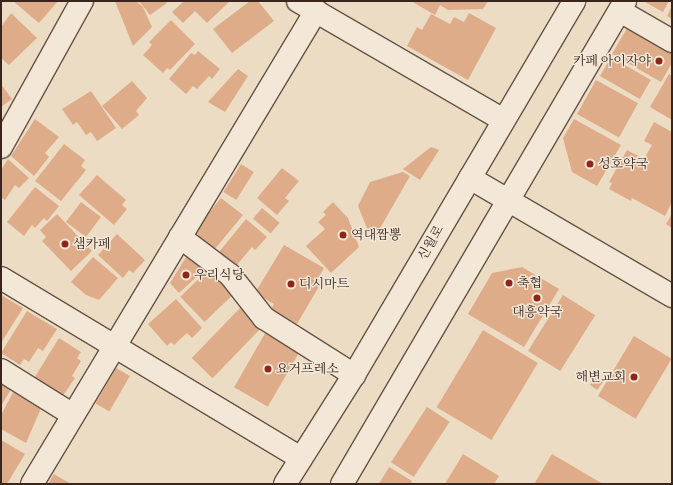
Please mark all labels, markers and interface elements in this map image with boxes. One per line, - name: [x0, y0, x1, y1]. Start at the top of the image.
- place label: 카페 아이자야: [573, 53, 651, 69]
- marker: 카페 아이자야: [654, 56, 664, 66]
- place label: 성호약국: [598, 156, 648, 172]
- marker: 성호약국: [585, 159, 595, 169]
- street label: 신월로: [415, 223, 447, 263]
- place label: 역대짬뽕: [351, 227, 401, 243]
- marker: 역대짬뽕: [338, 230, 348, 240]
- place label: 샘카페: [73, 236, 111, 252]
- marker: 샘카페: [60, 239, 70, 249]
- place label: 우리식당: [194, 267, 244, 283]
- marker: 우리식당: [181, 270, 191, 280]
- place label: 축협: [517, 275, 542, 291]
- place label: 디시마트: [299, 276, 349, 292]
- marker: 축협: [504, 278, 514, 288]
- marker: 디시마트: [286, 279, 296, 289]
- marker: 대흥약국: [532, 293, 542, 303]
- place label: 대흥약국: [512, 304, 562, 320]
- place label: 요거프레소: [276, 361, 339, 377]
- marker: 요거프레소: [263, 364, 273, 374]
- place label: 해변교회: [576, 369, 626, 385]
- marker: 해변교회: [629, 372, 639, 382]

